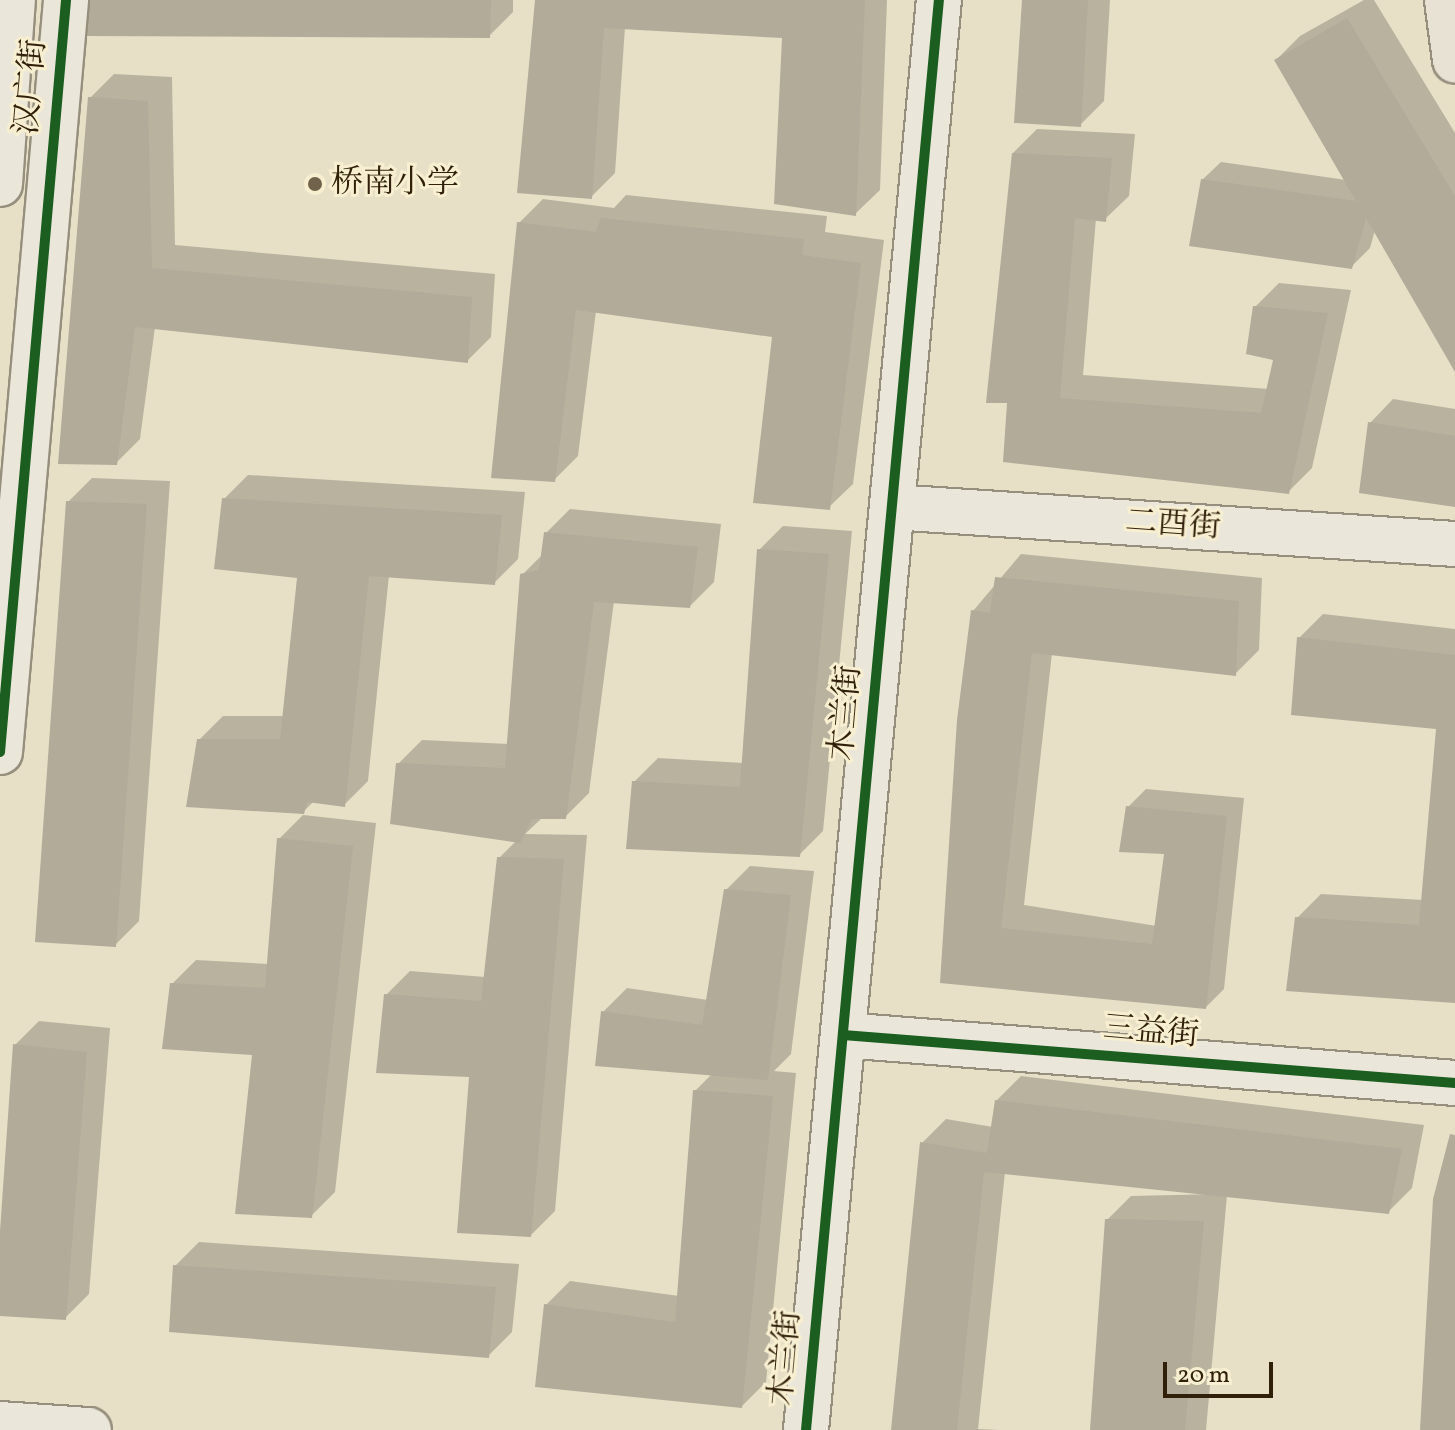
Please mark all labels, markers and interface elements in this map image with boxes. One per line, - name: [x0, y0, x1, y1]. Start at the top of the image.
- street label: 汉广街: [9, 38, 55, 136]
- place label: 桥南小学: [331, 165, 459, 203]
- marker: 桥南小学: [306, 175, 324, 193]
- street label: 二酉街: [1124, 503, 1222, 549]
- street label: 木兰街: [824, 664, 870, 762]
- street label: 三益街: [1102, 1010, 1200, 1056]
- street label: 木兰街: [764, 1309, 810, 1407]
- scale bar: [1167, 1346, 1277, 1396]
- text: 20 m: [1177, 1359, 1230, 1393]

